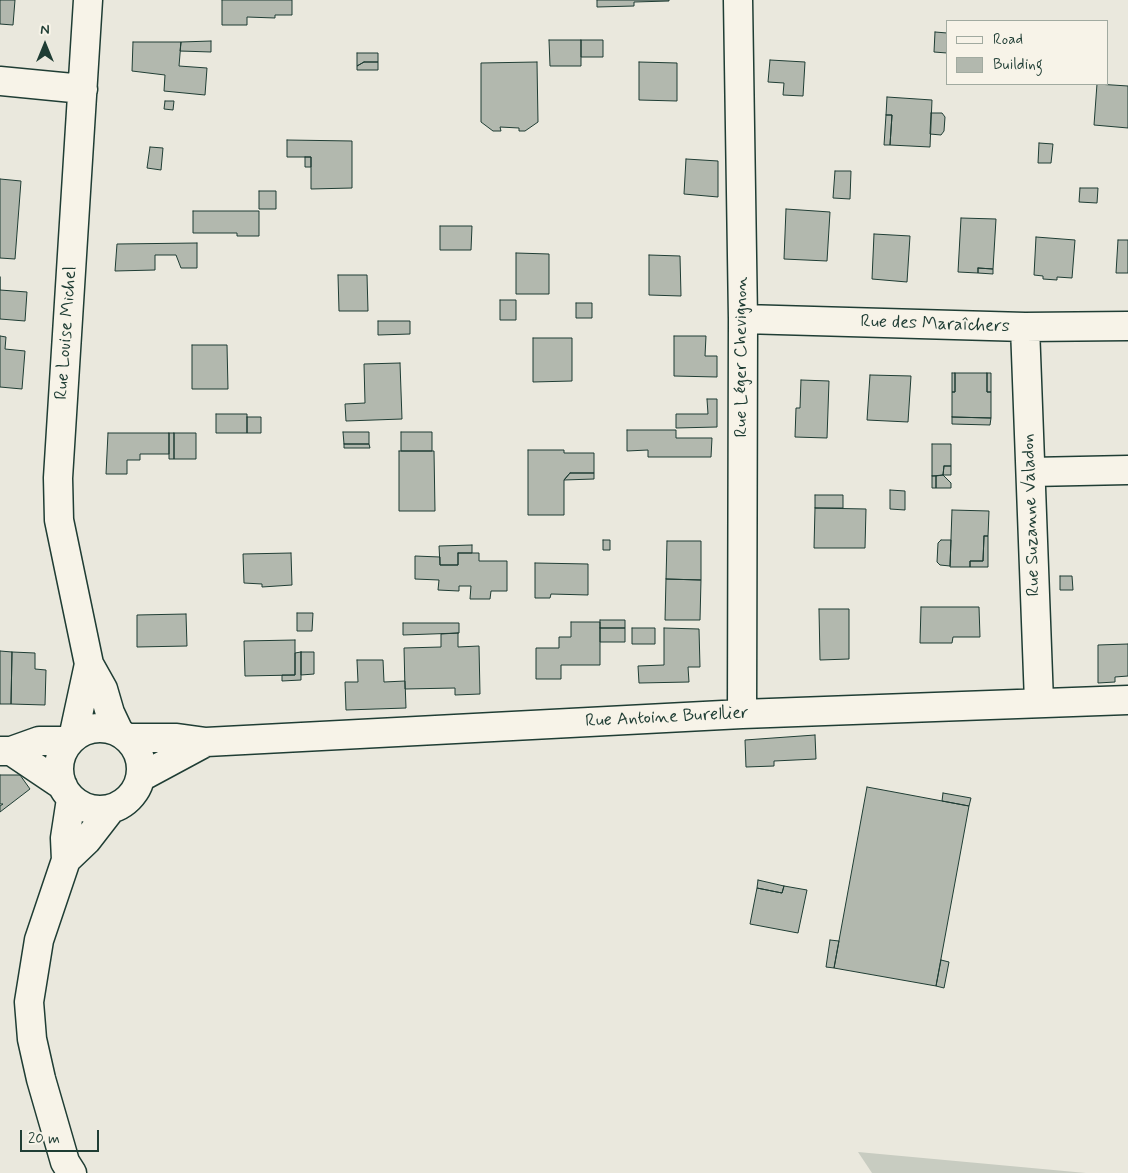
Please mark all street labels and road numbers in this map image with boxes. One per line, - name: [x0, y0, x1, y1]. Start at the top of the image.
- street label: Rue Louise Michel: [52, 266, 82, 400]
- street label: Rue Léger Chevignon: [731, 277, 753, 437]
- street label: Rue des Maraîchers: [860, 312, 1010, 338]
- street label: Rue Suzanne Valadon: [1018, 433, 1046, 597]
- street label: Rue Antoine Burellier: [585, 703, 749, 733]

